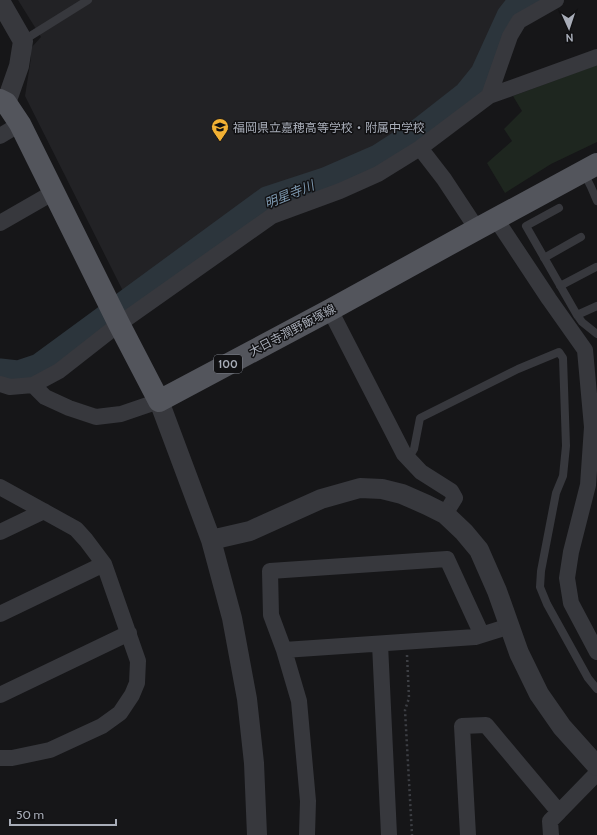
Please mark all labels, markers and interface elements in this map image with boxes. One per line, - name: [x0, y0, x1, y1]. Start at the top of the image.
- north arrow: [549, 8, 589, 48]
- text: N: [565, 31, 574, 45]
- school or university icon: 福岡県立嘉穂高等学校・附属中学校: [210, 117, 230, 142]
- place label: 福岡県立嘉穂高等学校・附属中学校: [233, 120, 425, 135]
- water label: 明星寺川: [262, 176, 318, 211]
- street label: 大日寺潤野飯塚線: [246, 301, 338, 359]
- road number: 100: [214, 355, 242, 373]
- scale bar: [10, 801, 116, 827]
- text: 50 m: [16, 807, 44, 822]

